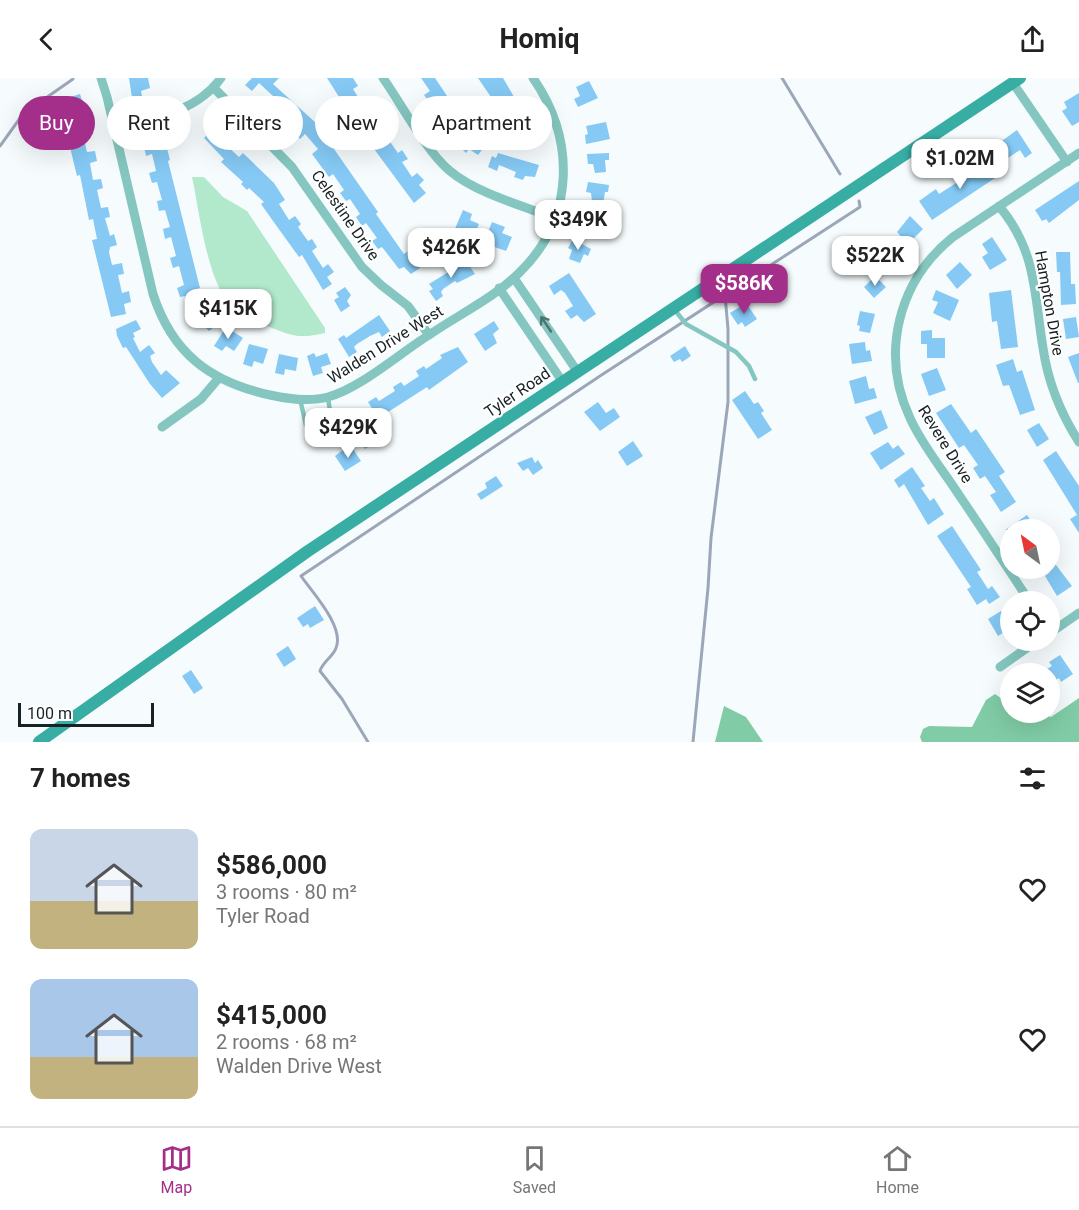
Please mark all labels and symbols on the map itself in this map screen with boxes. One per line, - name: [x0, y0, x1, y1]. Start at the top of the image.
- pin: $1.02M: [911, 139, 1009, 190]
- street label: Celestine Drive: [307, 166, 384, 264]
- pin: $349K: [536, 200, 620, 251]
- pin: $426K: [409, 228, 493, 279]
- pin: $522K: [833, 236, 917, 287]
- street label: Hampton Drive: [1031, 249, 1068, 357]
- pin: $586K: [702, 264, 786, 315]
- pin: $415K: [186, 289, 270, 340]
- street label: Walden Drive West: [324, 301, 447, 388]
- one-way arrow: [540, 316, 552, 333]
- street label: Tyler Road: [481, 364, 554, 421]
- street label: Revere Drive: [914, 402, 977, 487]
- pin: $429K: [306, 408, 390, 459]
- north arrow: [1000, 519, 1060, 579]
- scale bar: [18, 700, 154, 728]

